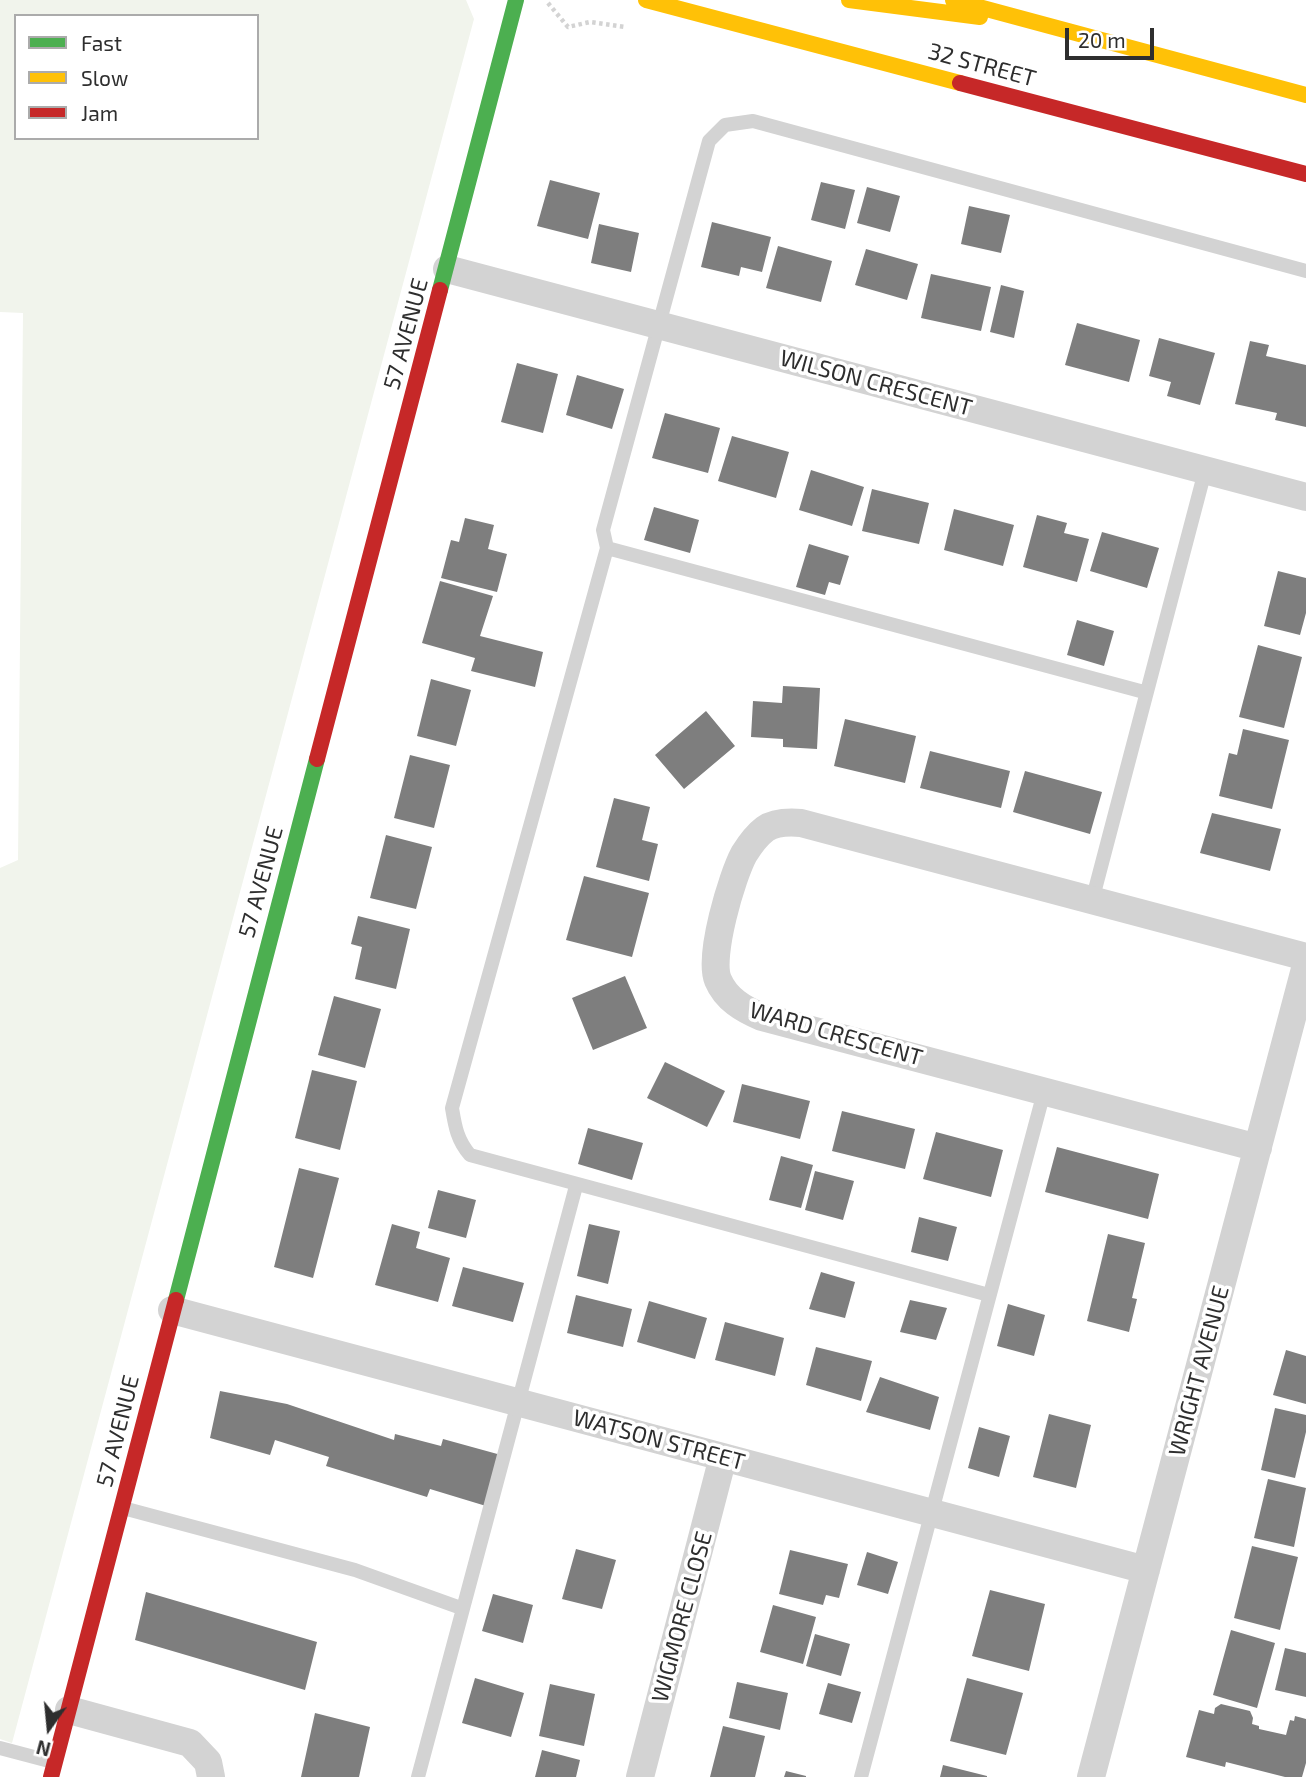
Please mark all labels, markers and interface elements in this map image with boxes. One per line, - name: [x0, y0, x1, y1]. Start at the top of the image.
- legend: [14, 14, 259, 140]
- scale bar: [1068, 14, 1157, 58]
- text: 20 m: [1078, 27, 1126, 52]
- text: Fast: [81, 30, 122, 55]
- street label: 32 STREET: [925, 37, 1039, 93]
- text: Slow: [81, 65, 128, 90]
- text: Jam: [81, 100, 118, 125]
- street label: 57 AVENUE: [378, 275, 434, 393]
- street label: WILSON CRESCENT: [777, 344, 975, 422]
- street label: 57 AVENUE: [233, 823, 289, 941]
- street label: WARD CRESCENT: [746, 996, 926, 1072]
- street label: WRIGHT AVENUE: [1163, 1283, 1235, 1459]
- street label: 57 AVENUE: [91, 1372, 145, 1490]
- street label: WATSON STREET: [570, 1404, 748, 1476]
- street label: WIGMORE CLOSE: [646, 1529, 718, 1705]
- north arrow: [14, 1693, 84, 1763]
- text: N: [34, 1736, 53, 1762]

